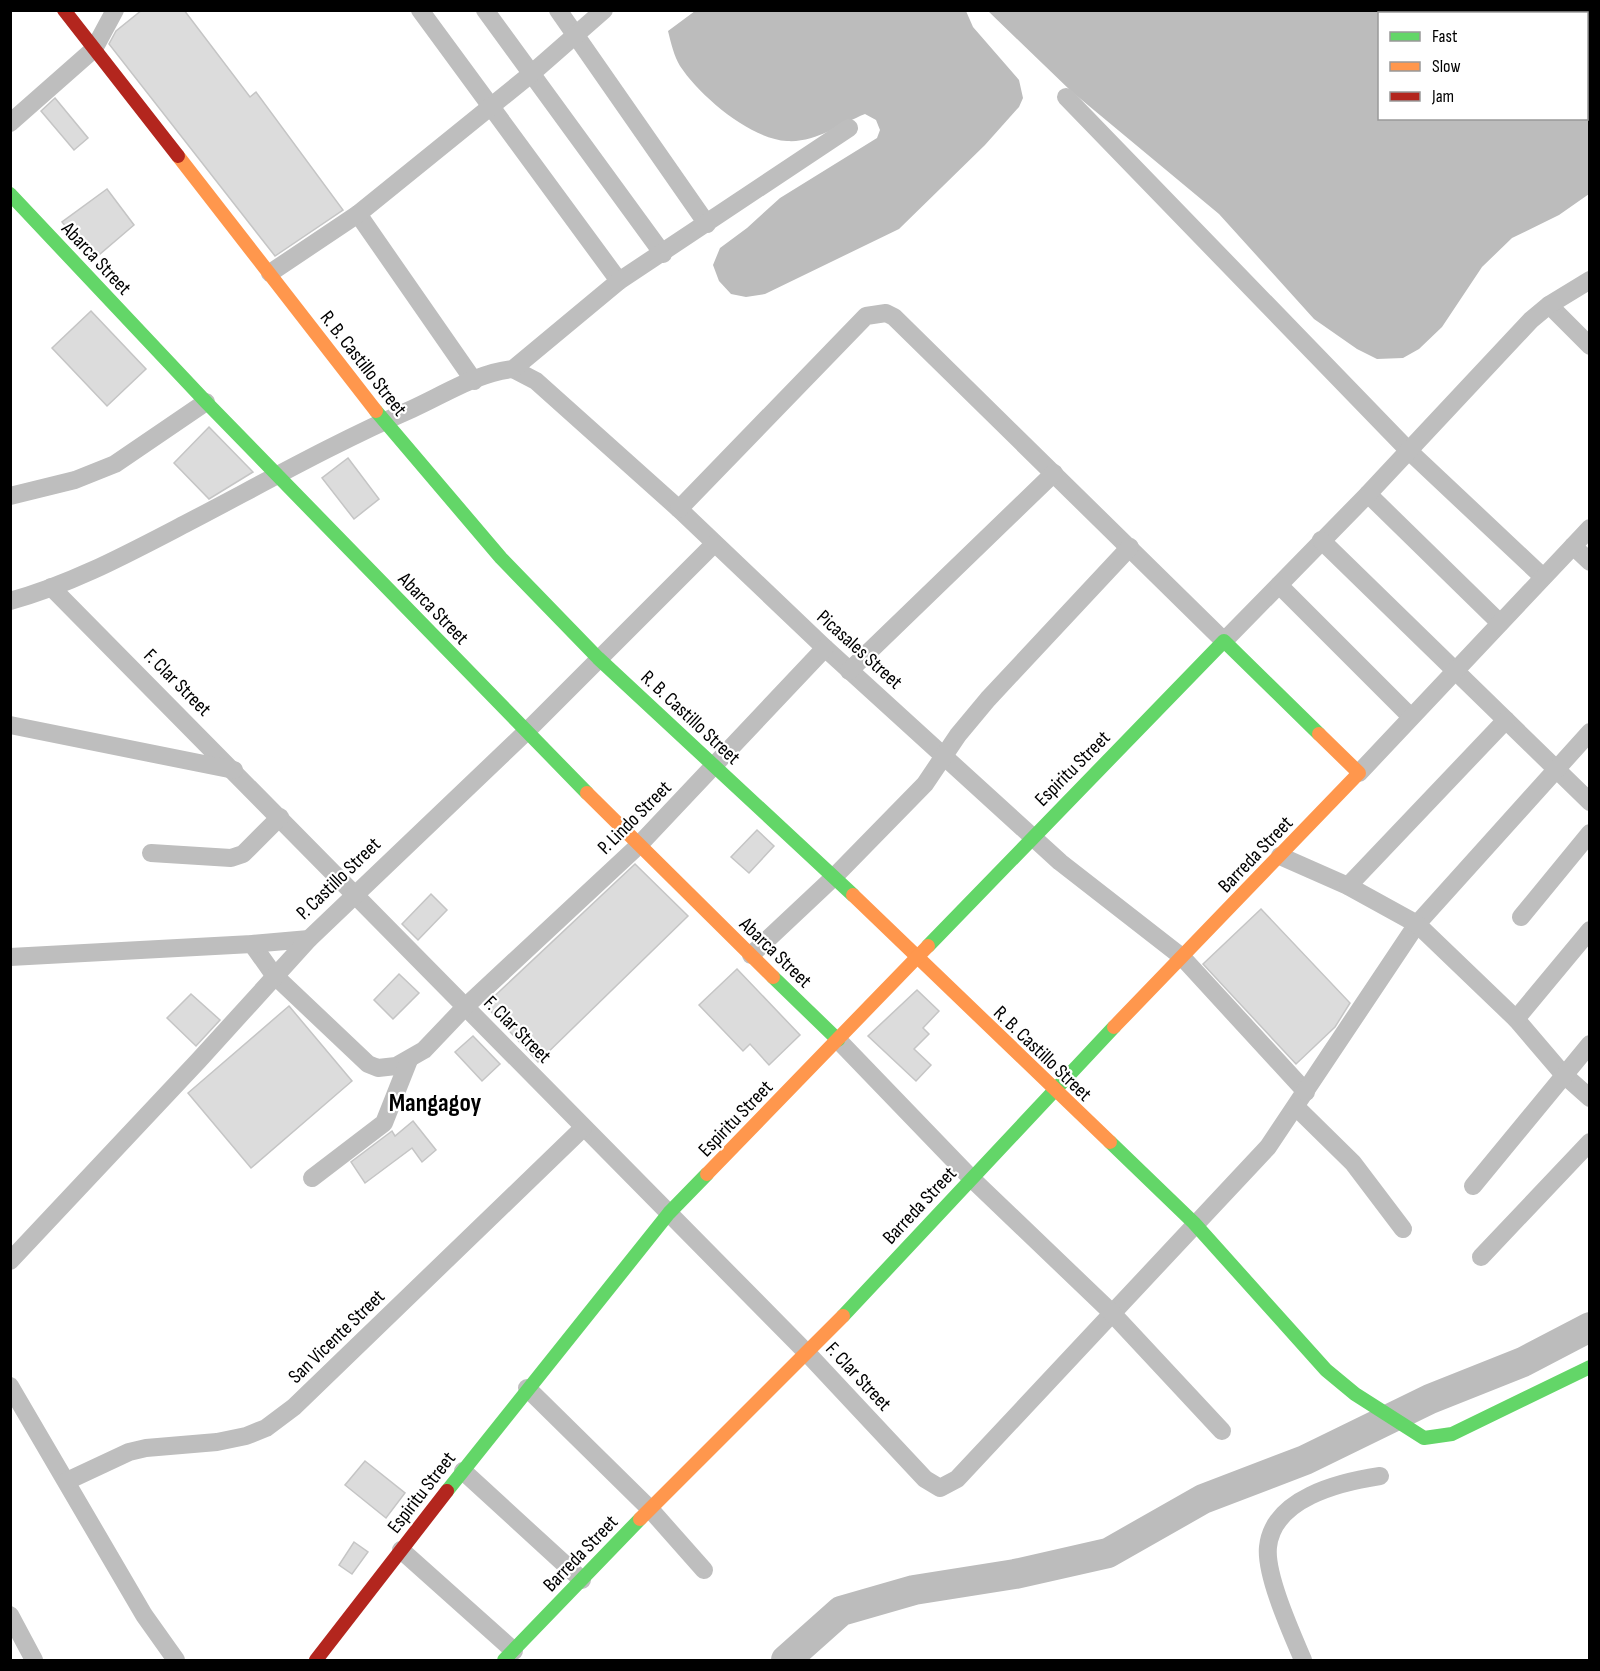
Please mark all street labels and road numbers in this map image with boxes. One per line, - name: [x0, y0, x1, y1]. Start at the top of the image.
- street label: Abarca Street: [56, 216, 136, 300]
- street label: R. B. Castillo Street: [315, 306, 412, 421]
- street label: Abarca Street: [392, 567, 474, 650]
- street label: Picasales Street: [812, 605, 907, 694]
- street label: F. Clar Street: [139, 644, 216, 721]
- street label: R. B. Castillo Street: [636, 666, 745, 770]
- street label: Espiritu Street: [1030, 726, 1115, 811]
- street label: P. Lindo Street: [593, 776, 677, 860]
- street label: Barreda Street: [1213, 811, 1298, 898]
- street label: P. Castillo Street: [292, 833, 386, 925]
- street label: Abarca Street: [734, 912, 816, 993]
- street label: F. Clar Street: [479, 991, 556, 1068]
- street label: R. B. Castillo Street: [988, 1001, 1096, 1106]
- street label: Espiritu Street: [693, 1076, 778, 1162]
- street label: Barreda Street: [878, 1162, 962, 1249]
- street label: San Vicente Street: [283, 1285, 390, 1389]
- street label: F. Clar Street: [820, 1337, 896, 1416]
- street label: Espiritu Street: [383, 1447, 461, 1538]
- street label: Barreda Street: [538, 1510, 623, 1597]

